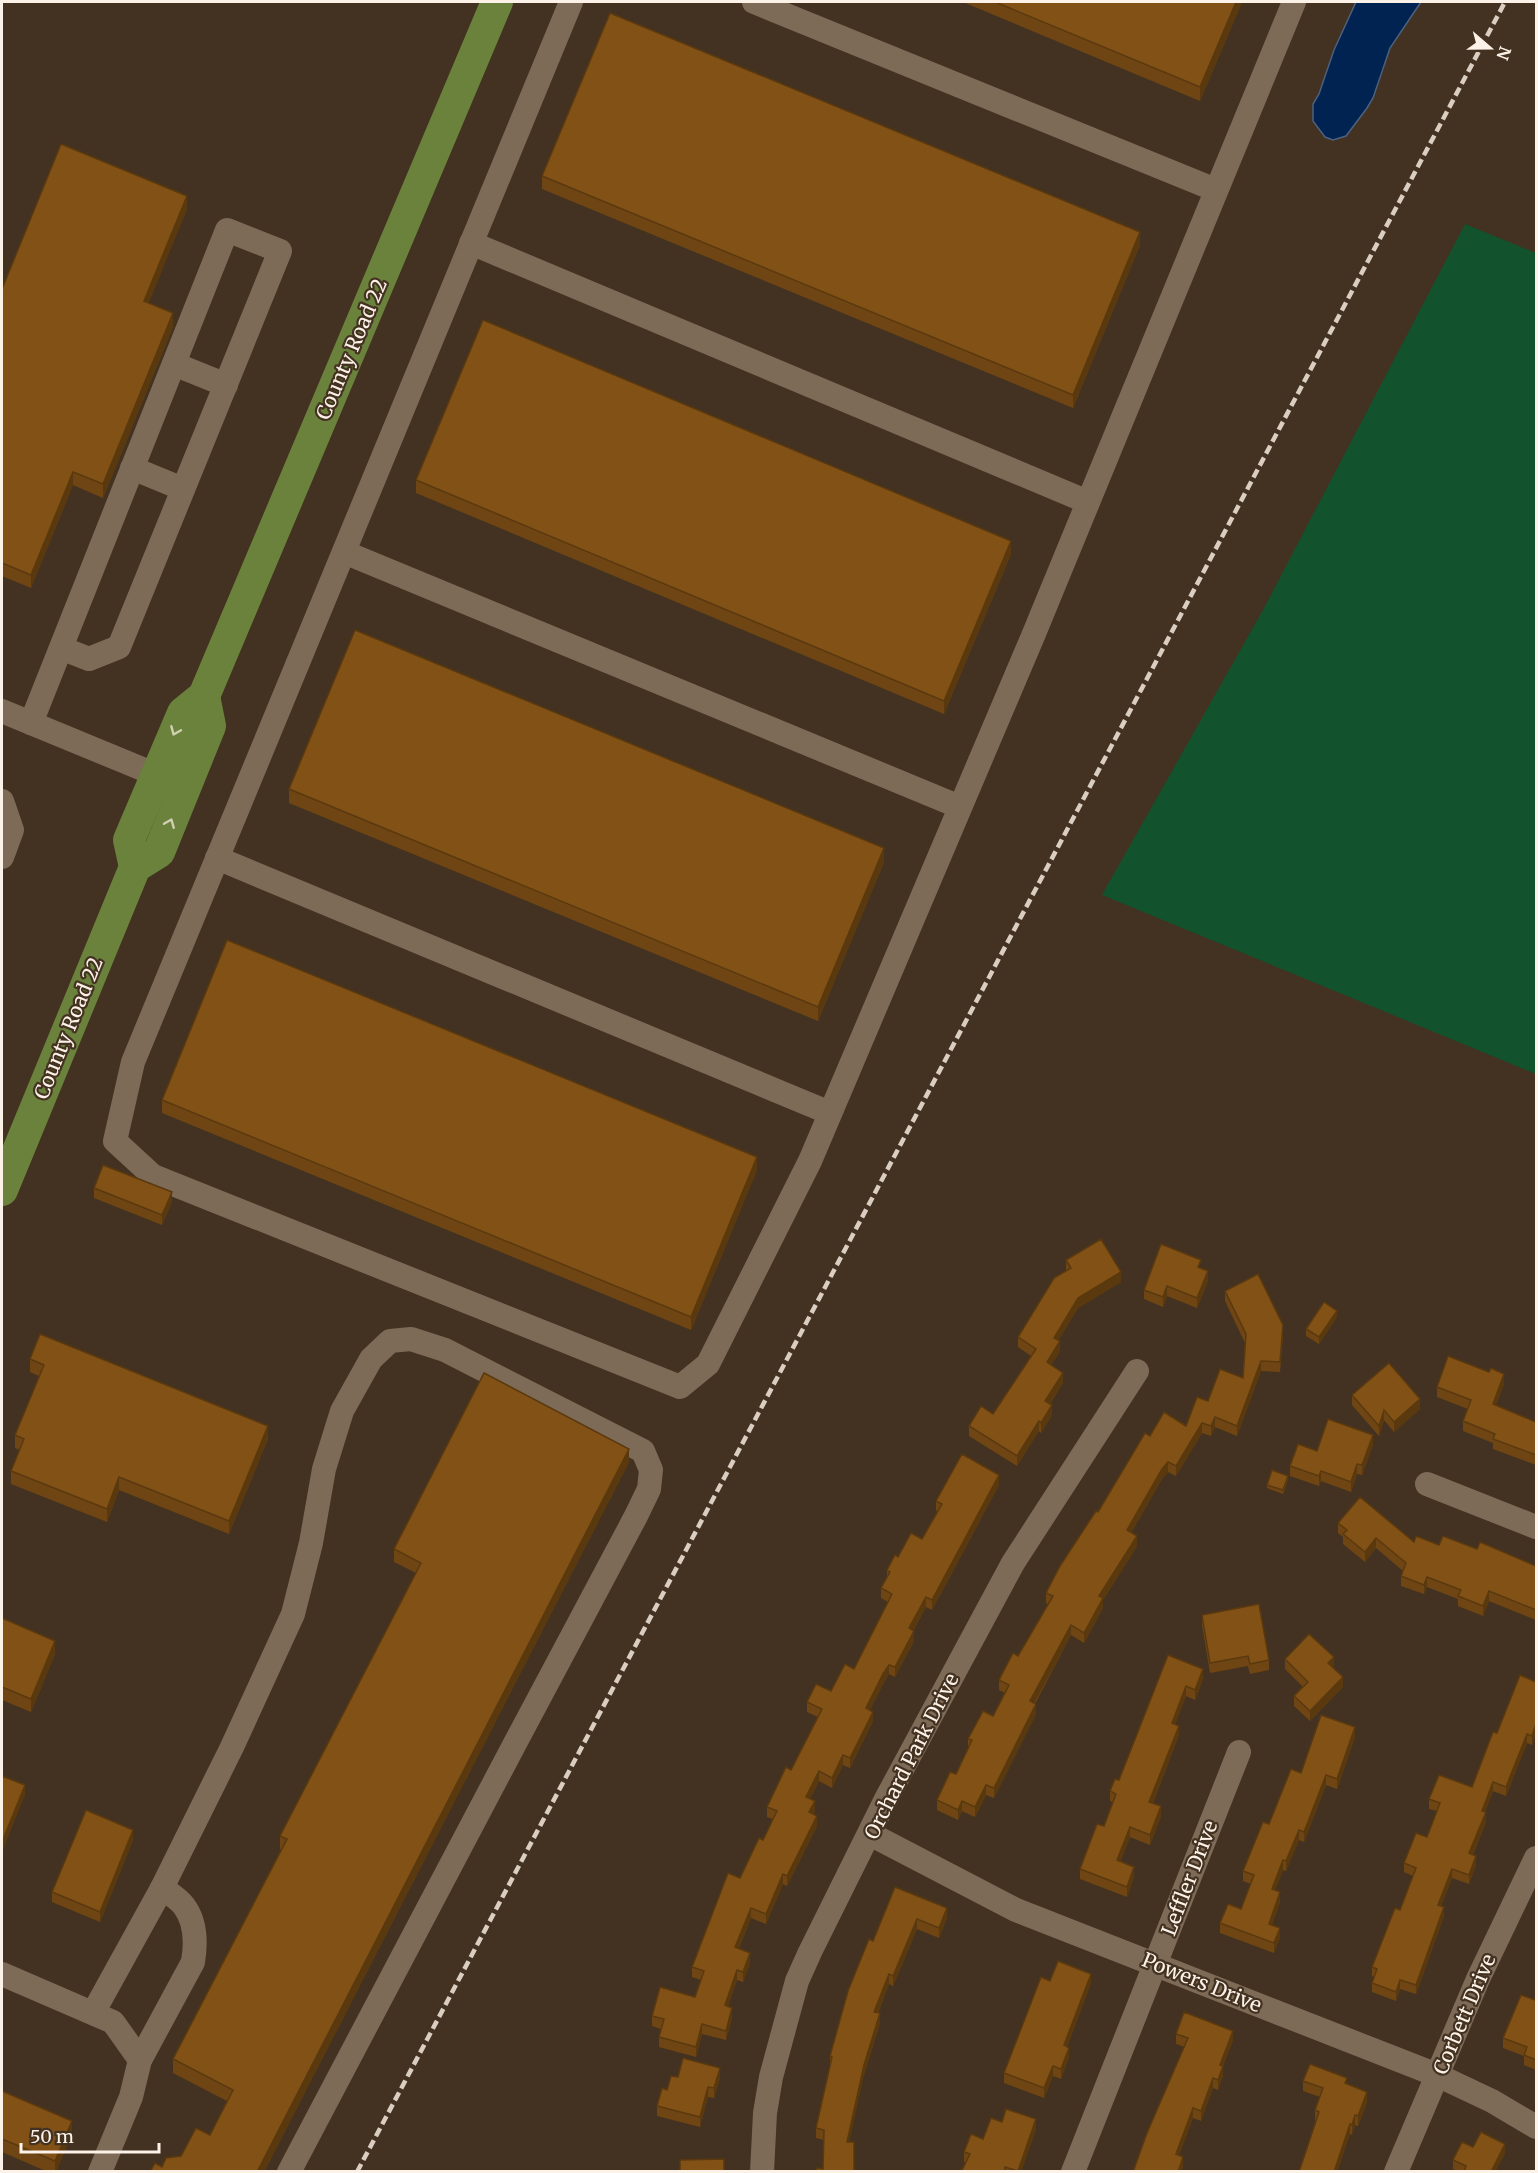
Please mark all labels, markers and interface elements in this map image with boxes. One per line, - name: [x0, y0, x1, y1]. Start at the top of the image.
- north arrow: [1460, 18, 1520, 78]
- text: N: [1492, 44, 1516, 63]
- street label: County Road 22: [310, 275, 392, 423]
- one-way arrow: [170, 725, 182, 736]
- one-way arrow: [163, 819, 175, 830]
- street label: County Road 22: [28, 953, 108, 1103]
- street label: Orchard Park Drive: [858, 1669, 964, 1843]
- street label: Leffler Drive: [1156, 1817, 1222, 1939]
- street label: Powers Drive: [1139, 1947, 1265, 2017]
- street label: Corbett Drive: [1427, 1950, 1501, 2078]
- scale bar: [21, 2116, 159, 2154]
- text: 50 m: [30, 2125, 74, 2148]

